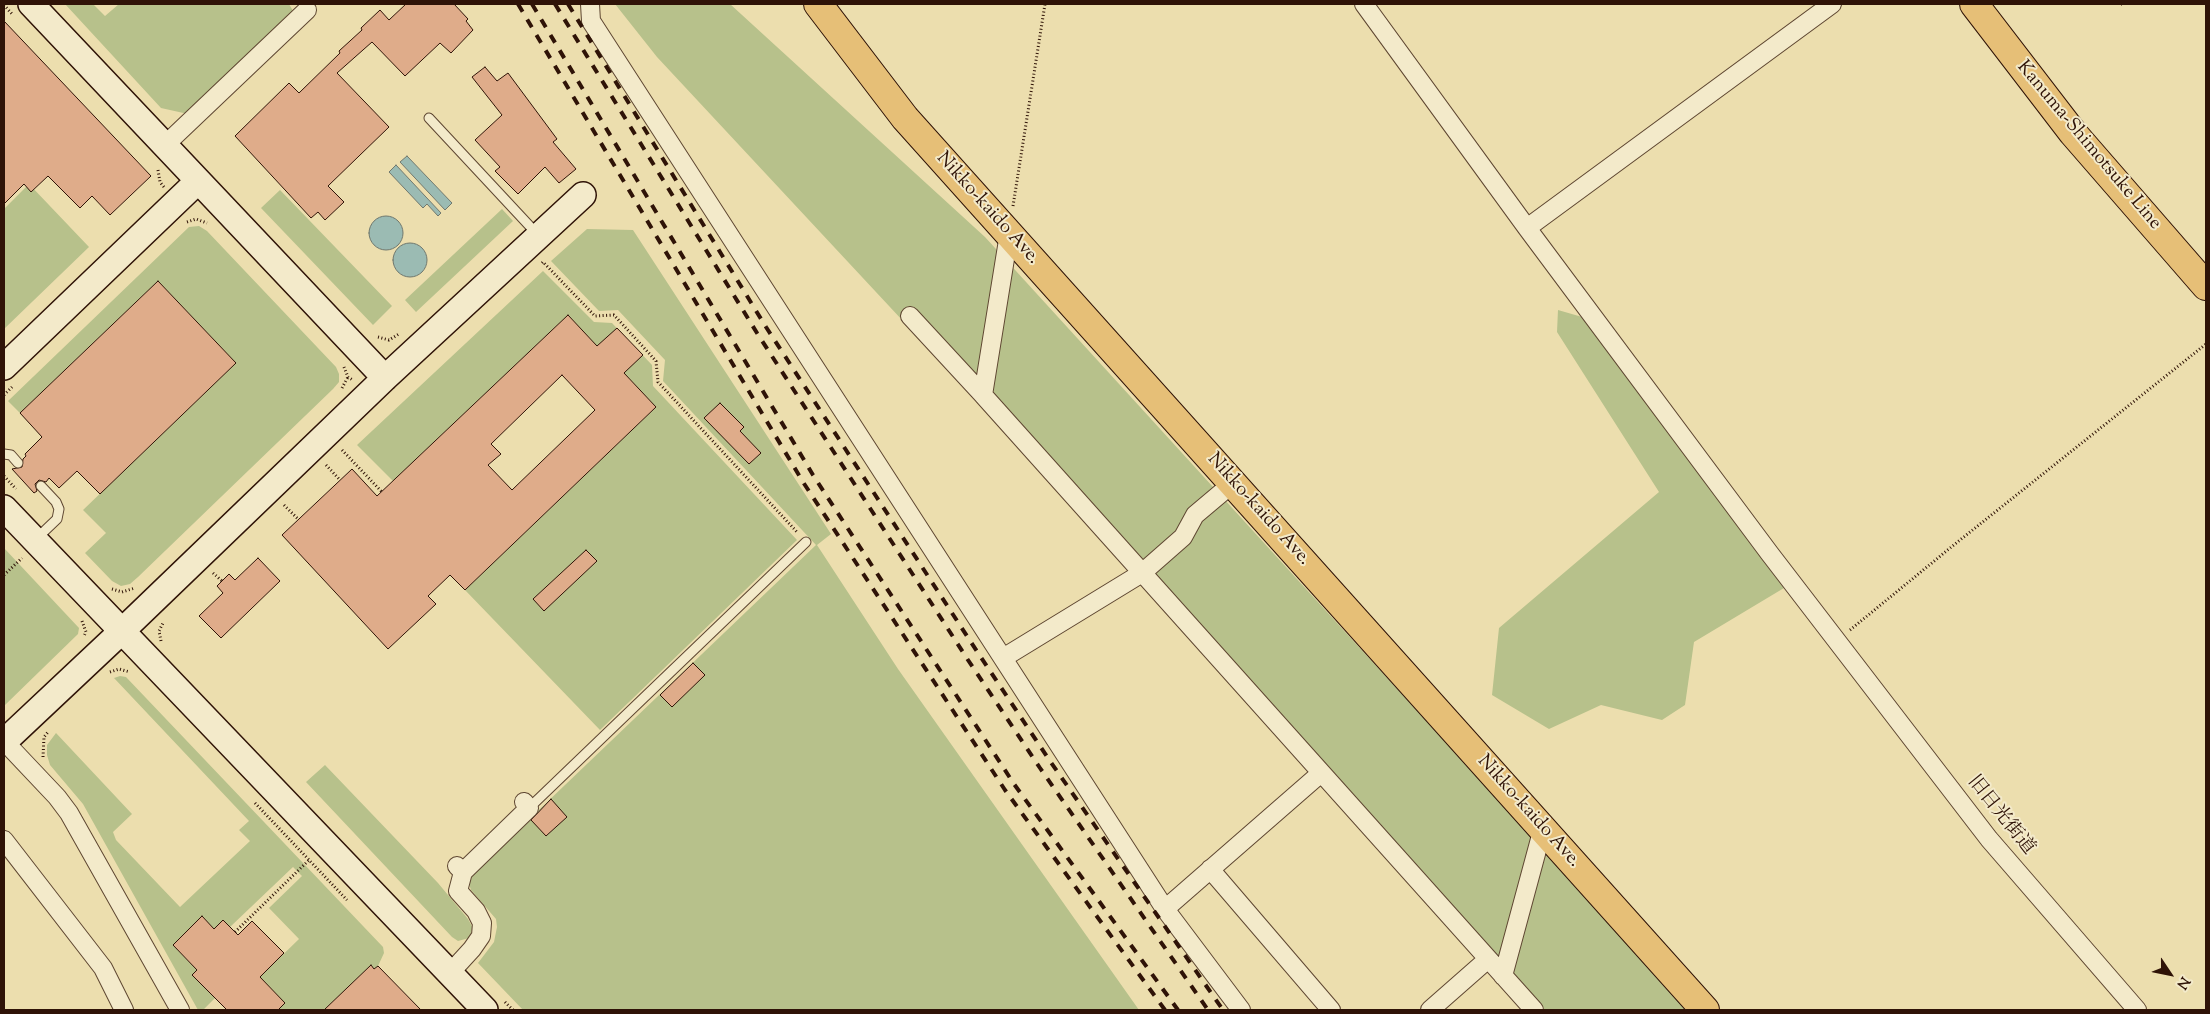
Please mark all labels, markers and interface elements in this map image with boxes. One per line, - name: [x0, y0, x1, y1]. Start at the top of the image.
- street label: Kanuma-Shimotsuke Line: [2011, 57, 2165, 235]
- street label: Nikko-kaido Ave.: [930, 148, 1044, 270]
- street label: Nikko-kaido Ave.: [1201, 449, 1315, 571]
- street label: Nikko-kaido Ave.: [1471, 751, 1585, 873]
- street label: 旧日光街道: [1961, 772, 2039, 860]
- north arrow: [2145, 949, 2195, 999]
- text: N: [2171, 972, 2194, 993]

